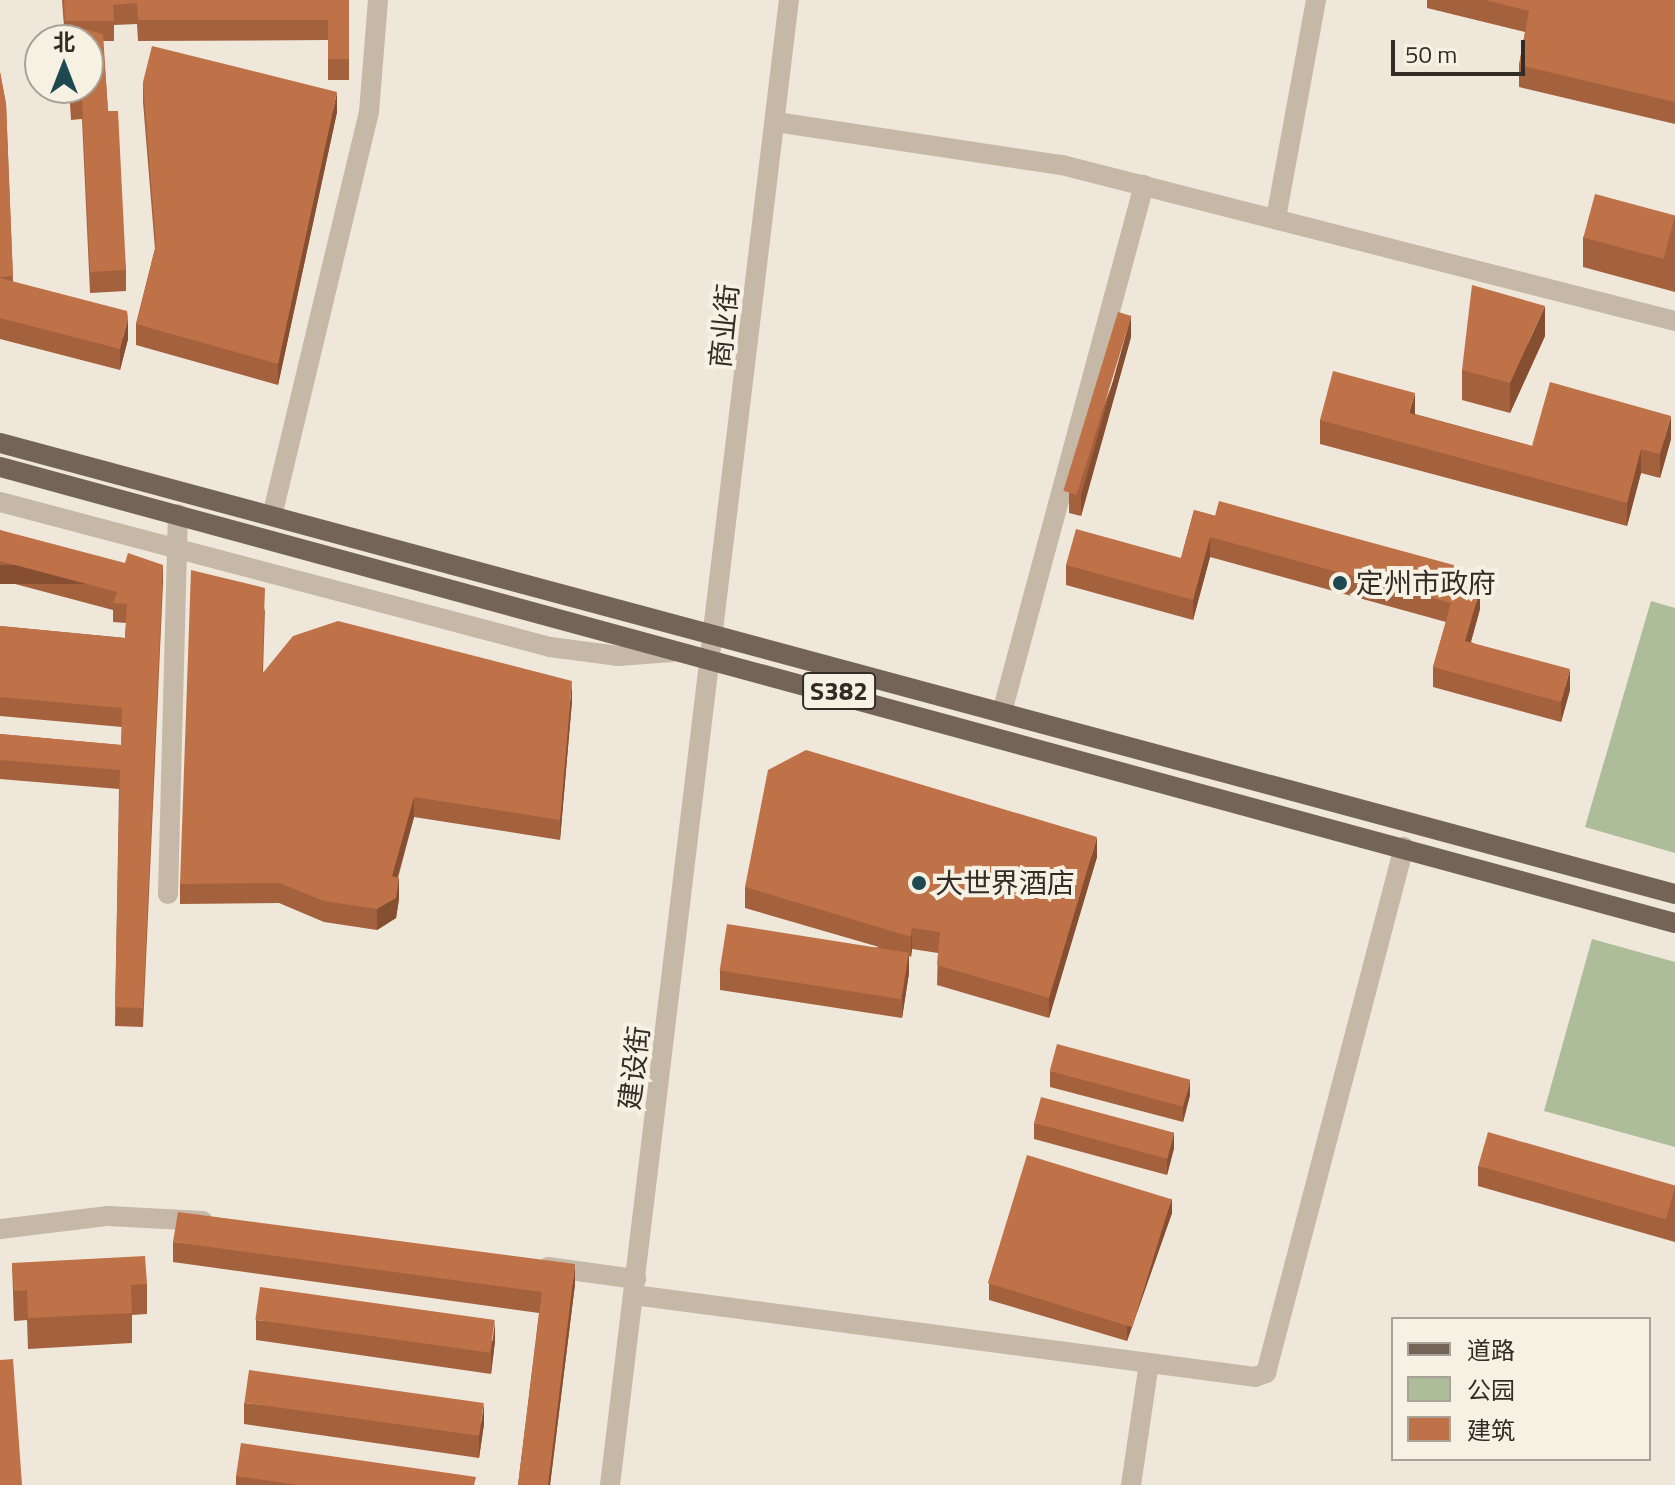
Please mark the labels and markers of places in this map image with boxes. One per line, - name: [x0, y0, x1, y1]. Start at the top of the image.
- place label: 定州市政府: [1356, 566, 1496, 600]
- marker: 定州市政府: [1331, 574, 1349, 592]
- place label: 大世界酒店: [935, 866, 1075, 900]
- marker: 大世界酒店: [910, 874, 928, 892]

